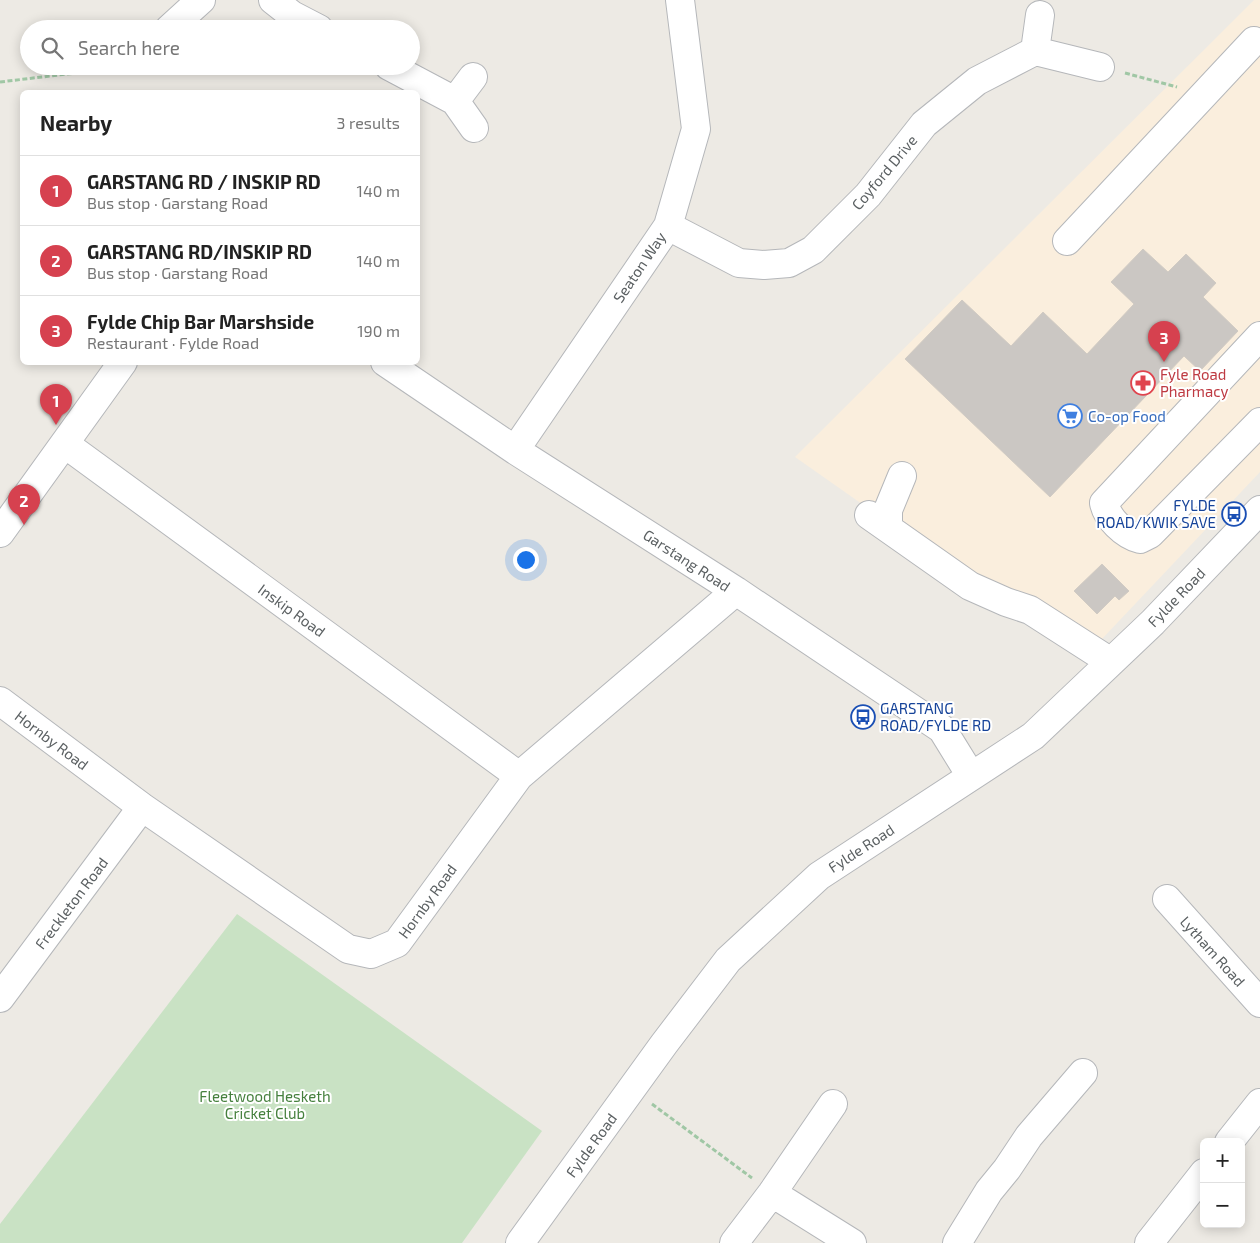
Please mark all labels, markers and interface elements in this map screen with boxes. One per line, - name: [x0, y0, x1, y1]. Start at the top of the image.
- search box: [20, 20, 420, 75]
- icon: search: [38, 34, 66, 62]
- text: Search here: [78, 36, 180, 59]
- text: Nearby: [40, 110, 112, 135]
- text: 3 results: [337, 113, 400, 132]
- street label: Coyford Drive: [847, 131, 921, 213]
- text: GARSTANG RD / INSKIP RD: [87, 170, 321, 193]
- text: 1: [53, 181, 59, 200]
- text: 140 m: [357, 181, 400, 200]
- text: Bus stop · Garstang Road: [87, 193, 268, 212]
- street label: Seaton Way: [609, 228, 669, 306]
- text: GARSTANG RD/INSKIP RD: [87, 240, 312, 263]
- text: 2: [51, 251, 61, 270]
- text: 140 m: [357, 251, 400, 270]
- text: Bus stop · Garstang Road: [87, 263, 268, 282]
- text: Fylde Chip Bar Marshside: [87, 310, 314, 333]
- text: 3: [51, 321, 61, 340]
- text: 190 m: [357, 321, 400, 340]
- pin: 3: [1148, 321, 1180, 362]
- text: Restaurant · Fylde Road: [87, 333, 259, 352]
- place label: Fyle Road Pharmacy: [1160, 365, 1229, 400]
- pharmacy icon: Fyle Road Pharmacy: [1130, 370, 1156, 396]
- pin: 1: [40, 384, 72, 425]
- supermarket icon: Co-op Food: [1057, 403, 1083, 429]
- place label: Co-op Food: [1088, 407, 1166, 425]
- pin: 2: [8, 484, 40, 525]
- place label: FYLDE ROAD/KWIK SAVE: [1096, 496, 1216, 531]
- bus stop icon: FYLDE ROAD/KWIK SAVE: [1221, 501, 1247, 527]
- street label: Garstang Road: [640, 525, 734, 595]
- your location: [513, 547, 539, 573]
- street label: Fylde Road: [1143, 564, 1209, 630]
- street label: Inskip Road: [255, 580, 329, 640]
- place label: GARSTANG ROAD/FYLDE RD: [880, 699, 991, 734]
- bus stop icon: GARSTANG ROAD/FYLDE RD: [850, 704, 876, 730]
- street label: Hornby Road: [12, 707, 92, 773]
- street label: Fylde Road: [825, 820, 897, 876]
- street label: Freckleton Road: [31, 854, 111, 952]
- street label: Hornby Road: [394, 860, 460, 942]
- street label: Lytham Road: [1177, 912, 1249, 990]
- park label: Fleetwood Hesketh Cricket Club: [199, 1087, 331, 1122]
- street label: Fylde Road: [562, 1109, 620, 1181]
- map controls: [1200, 1138, 1245, 1228]
- button: +: [1200, 1138, 1245, 1183]
- button: −: [1200, 1183, 1245, 1228]

